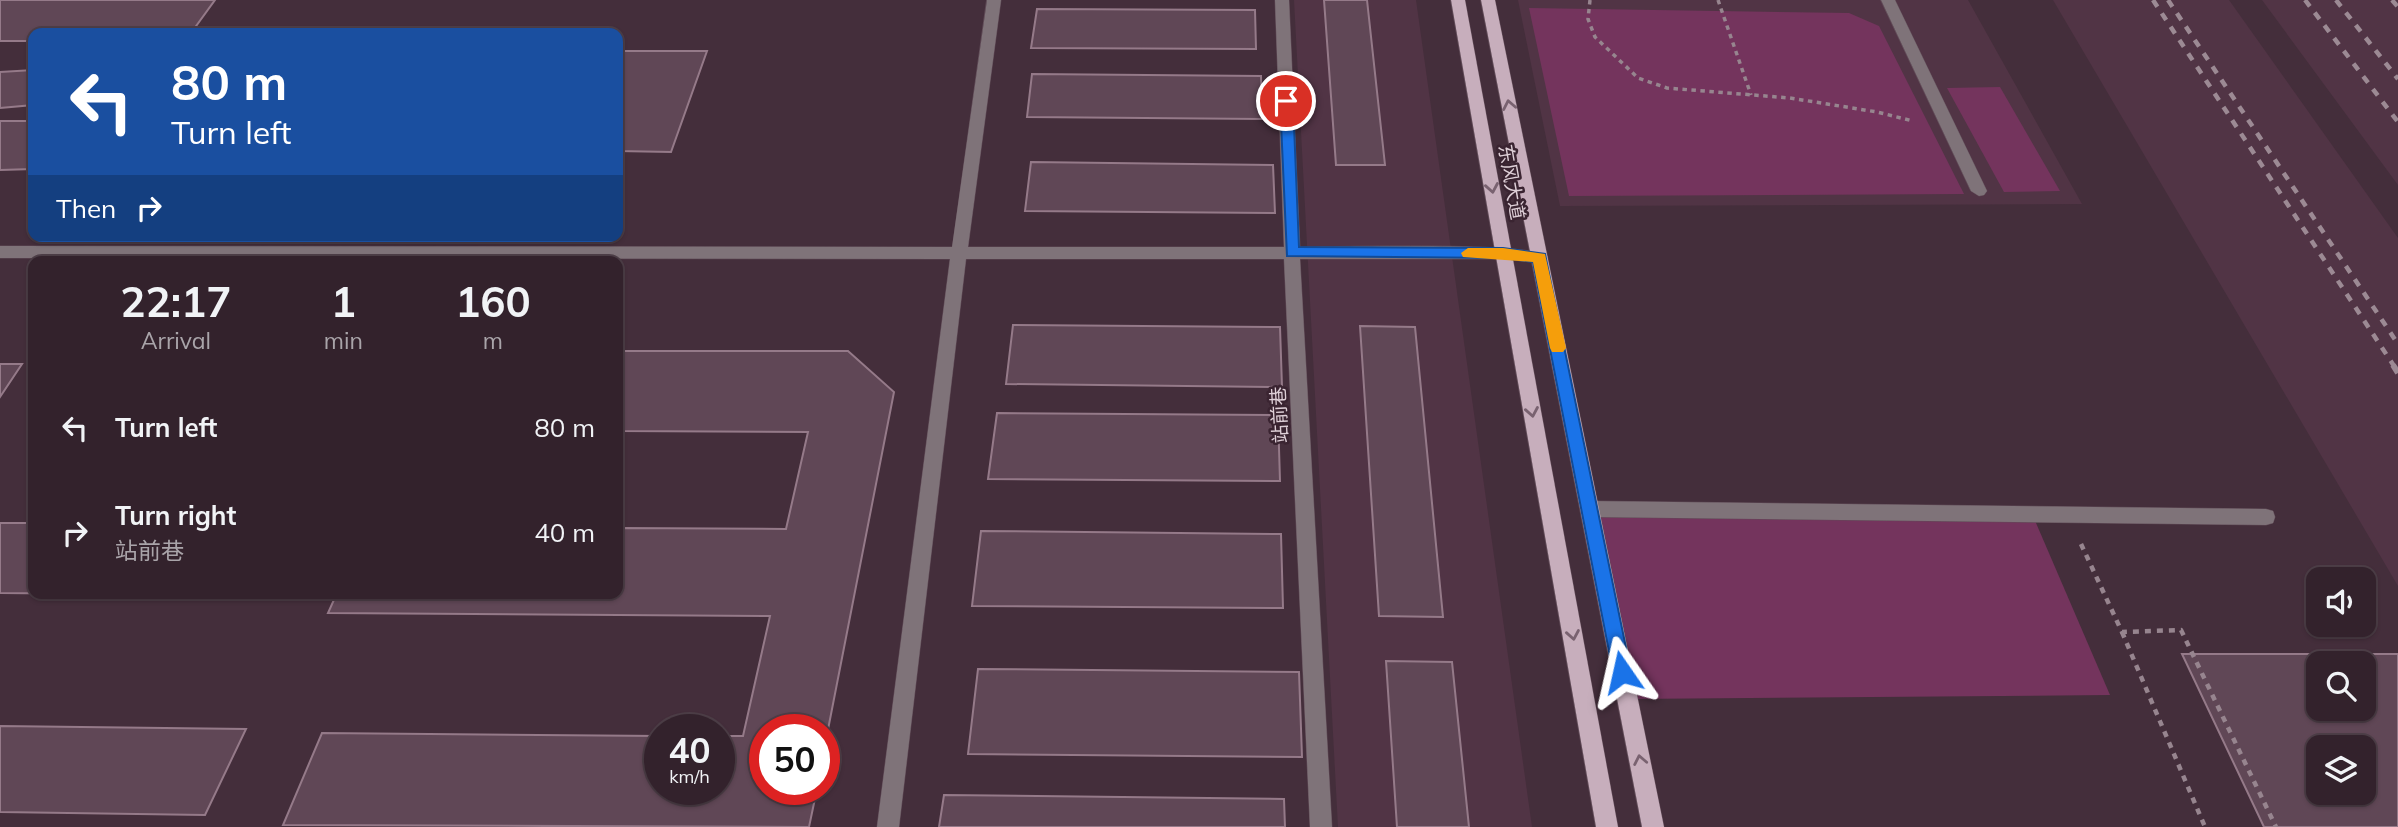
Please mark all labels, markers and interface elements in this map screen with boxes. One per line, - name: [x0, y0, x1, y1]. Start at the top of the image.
- text: 80 m: [171, 51, 287, 112]
- icon: left: [56, 56, 147, 147]
- pin: [1256, 71, 1316, 131]
- icon: arrive: [1267, 82, 1305, 120]
- one-way arrow: [1502, 99, 1517, 111]
- text: Turn left: [171, 112, 291, 152]
- street label: 东风大道: [1494, 142, 1530, 222]
- one-way arrow: [1483, 182, 1498, 194]
- icon: right: [130, 189, 168, 227]
- text: Then: [56, 192, 116, 225]
- text: 22:17: [120, 275, 231, 328]
- text: 1: [331, 275, 356, 328]
- text: 160: [455, 275, 531, 328]
- text: Arrival: [141, 326, 211, 355]
- text: min: [324, 326, 363, 355]
- text: m: [483, 326, 503, 355]
- street label: 站前巷: [1266, 386, 1292, 444]
- one-way arrow: [1524, 406, 1539, 418]
- icon: left: [56, 409, 94, 447]
- text: Turn left: [115, 411, 217, 444]
- text: 80 m: [534, 411, 595, 444]
- text: Turn right: [115, 499, 236, 532]
- icon: right: [56, 514, 94, 552]
- text: 40 m: [534, 516, 595, 549]
- text: 站前巷: [115, 536, 184, 565]
- map controls: [2306, 567, 2376, 805]
- button: sound: [2306, 567, 2376, 637]
- one-way arrow: [1564, 629, 1579, 641]
- position arrow: [1585, 635, 1659, 709]
- button: search: [2306, 651, 2376, 721]
- speed limit sign: 50: [749, 714, 840, 805]
- text: 40: [668, 728, 711, 772]
- button: layers: [2306, 735, 2376, 805]
- one-way arrow: [1633, 754, 1648, 766]
- text: km/h: [669, 765, 710, 788]

